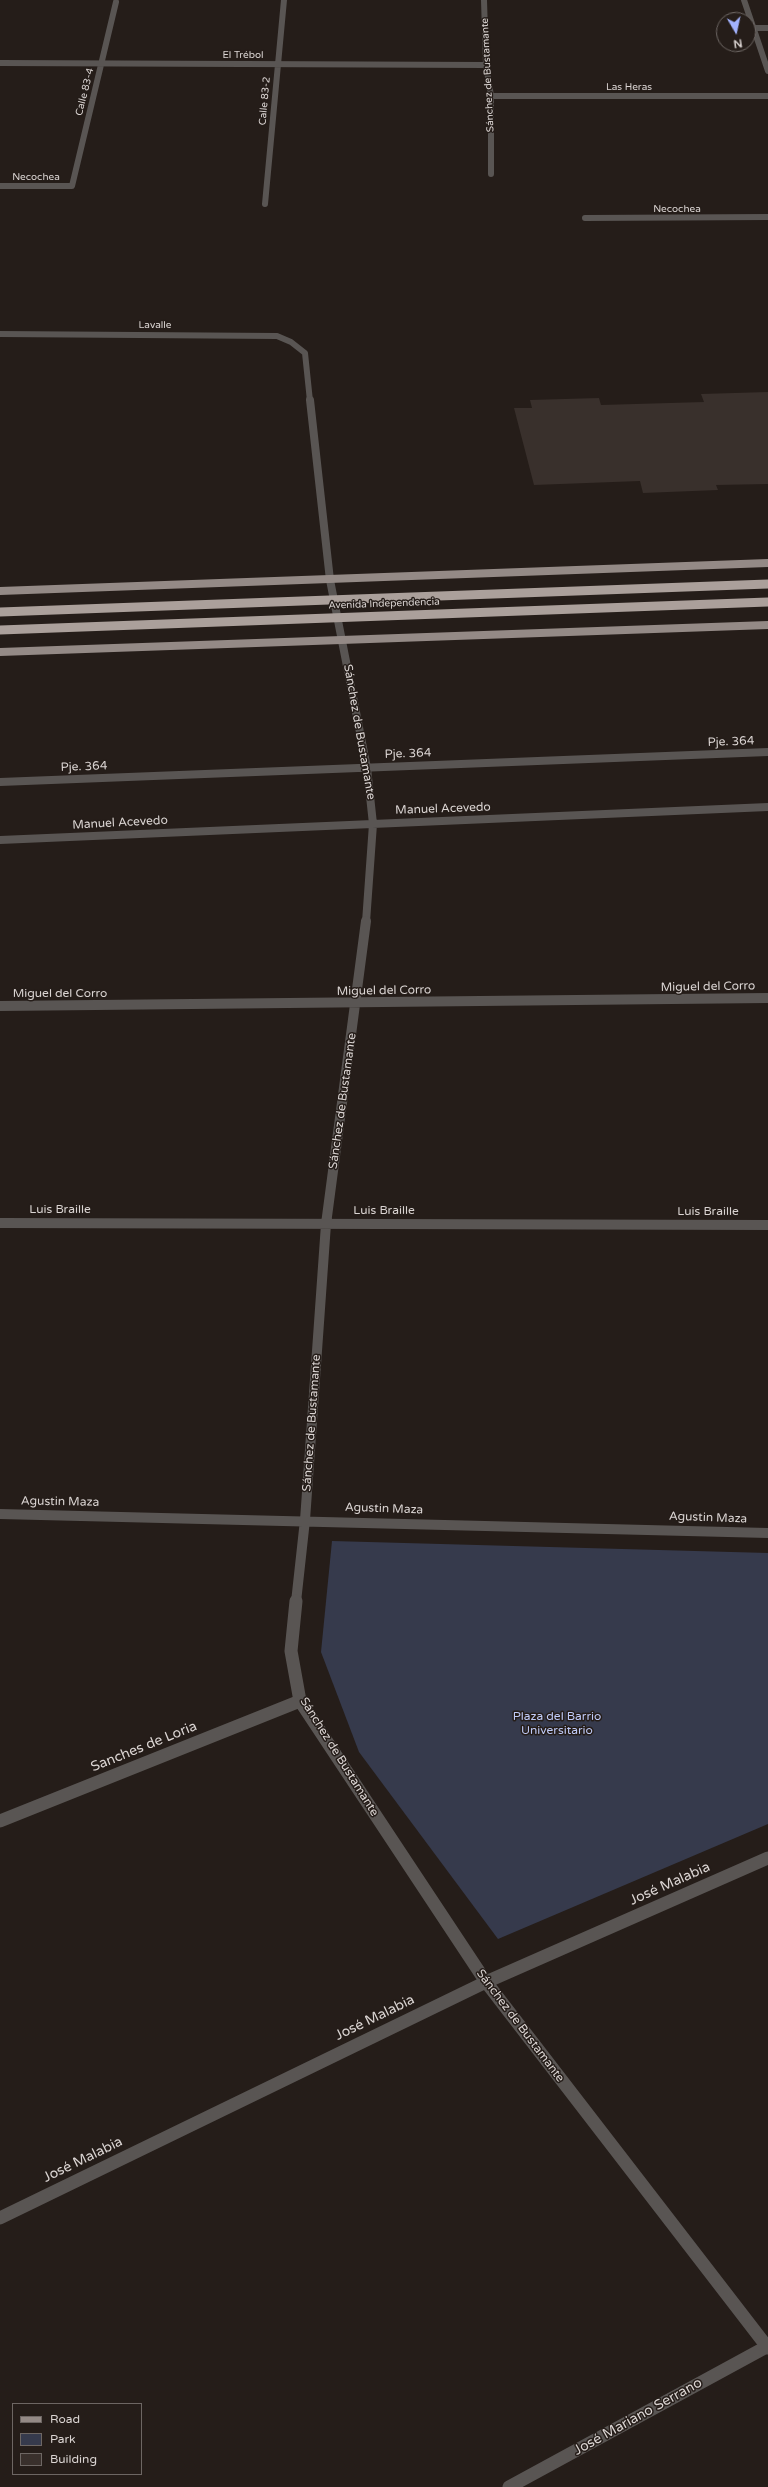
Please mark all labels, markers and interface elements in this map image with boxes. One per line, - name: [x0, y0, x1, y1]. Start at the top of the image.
- north arrow: [716, 12, 756, 52]
- street label: Sánchez de Bustamante: [479, 18, 497, 132]
- text: N: [732, 36, 743, 50]
- street label: El Trébol: [222, 49, 264, 61]
- street label: Calle 83-4: [73, 67, 97, 117]
- street label: Calle 83-2: [257, 76, 273, 126]
- street label: Las Heras: [606, 81, 652, 93]
- street label: Necochea: [12, 171, 60, 183]
- street label: Necochea: [653, 203, 701, 215]
- street label: Lavalle: [139, 319, 171, 331]
- street label: Avenida Independencia: [328, 596, 440, 612]
- street label: Sánchez de Bustamante: [340, 663, 378, 801]
- street label: Pje. 364: [707, 734, 755, 750]
- street label: Pje. 364: [384, 746, 432, 762]
- street label: Pje. 364: [60, 759, 108, 775]
- street label: Manuel Acevedo: [395, 800, 491, 818]
- street label: Manuel Acevedo: [72, 813, 168, 833]
- street label: Miguel del Corro: [661, 979, 755, 995]
- street label: Miguel del Corro: [337, 983, 431, 999]
- street label: Miguel del Corro: [13, 987, 107, 1001]
- street label: Sánchez de Bustamante: [326, 1032, 360, 1170]
- street label: Luis Braille: [29, 1203, 91, 1217]
- street label: Luis Braille: [353, 1204, 415, 1218]
- street label: Luis Braille: [677, 1205, 739, 1219]
- street label: Sánchez de Bustamante: [300, 1354, 324, 1492]
- street label: Agustin Maza: [21, 1494, 99, 1510]
- street label: Agustin Maza: [345, 1500, 423, 1518]
- street label: Agustin Maza: [669, 1509, 747, 1527]
- street label: Sánchez de Bustamante: [297, 1695, 381, 1819]
- park label: Plaza del Barrio Universitario: [513, 1710, 601, 1738]
- street label: Sanches de Loria: [88, 1718, 200, 1776]
- street label: José Malabia: [627, 1859, 713, 1909]
- street label: Sánchez de Bustamante: [473, 1967, 567, 2085]
- street label: José Malabia: [333, 1992, 417, 2044]
- street label: José Malabia: [41, 2134, 125, 2186]
- street label: José Mariano Serrano: [571, 2375, 705, 2459]
- legend: [12, 2403, 142, 2475]
- text: Road: [50, 2412, 80, 2426]
- text: Park: [50, 2432, 76, 2446]
- text: Building: [50, 2452, 97, 2466]

